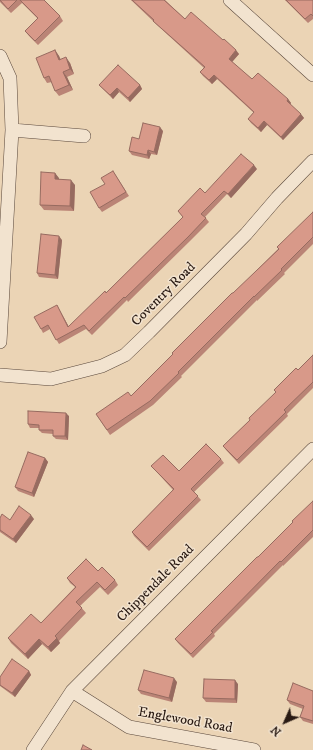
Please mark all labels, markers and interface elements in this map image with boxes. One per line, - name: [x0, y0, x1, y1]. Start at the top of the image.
- street label: Coventry Road: [128, 259, 200, 331]
- street label: Chippendale Road: [114, 542, 198, 626]
- north arrow: [265, 702, 305, 742]
- street label: Englewood Road: [137, 704, 233, 738]
- text: N: [268, 722, 285, 739]

